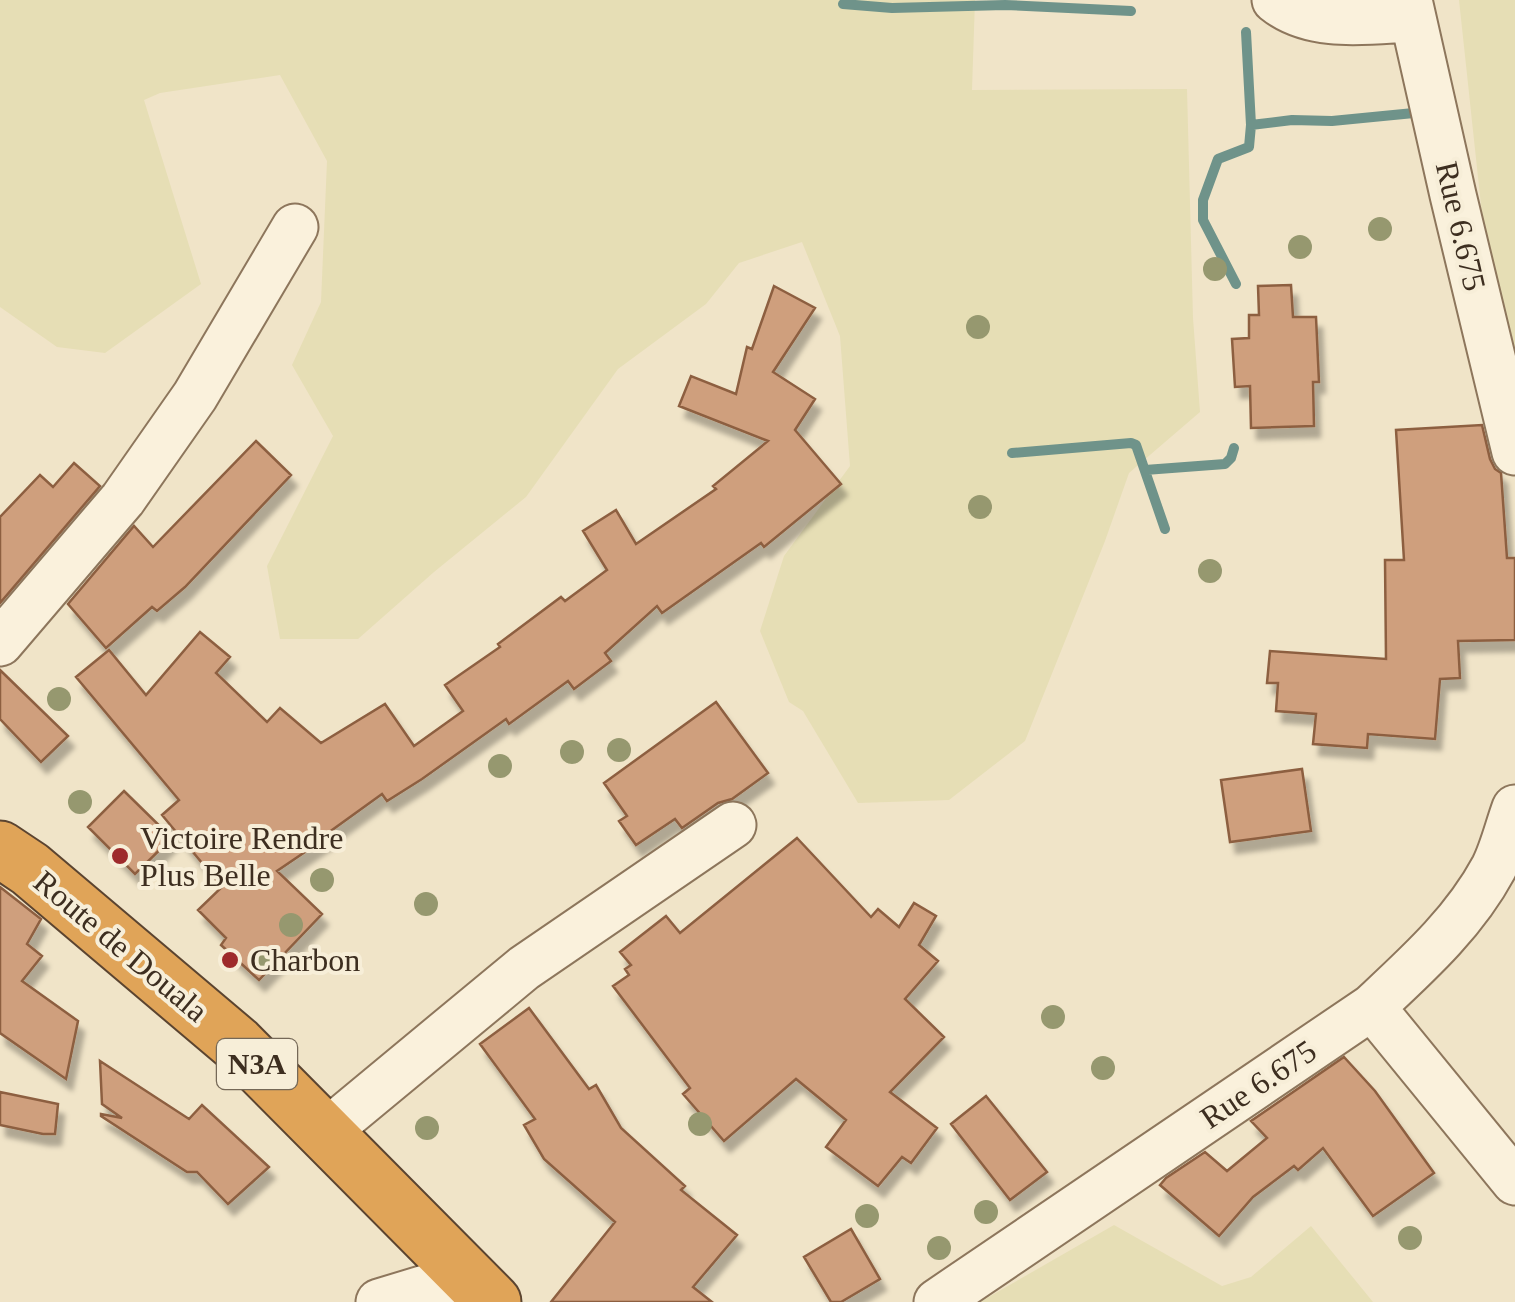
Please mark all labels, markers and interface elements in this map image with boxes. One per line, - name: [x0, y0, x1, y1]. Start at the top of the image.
- street label: Rue 6.675: [1429, 158, 1493, 294]
- place label: Victoire Rendre Plus Belle: [140, 820, 343, 893]
- marker: Victoire Rendre Plus Belle: [109, 845, 131, 867]
- street label: Route de Douala: [27, 863, 215, 1029]
- place label: Charbon: [250, 942, 360, 978]
- marker: Charbon: [219, 949, 241, 971]
- street label: Rue 6.675: [1193, 1032, 1323, 1136]
- road number: N3A: [217, 1039, 297, 1089]

